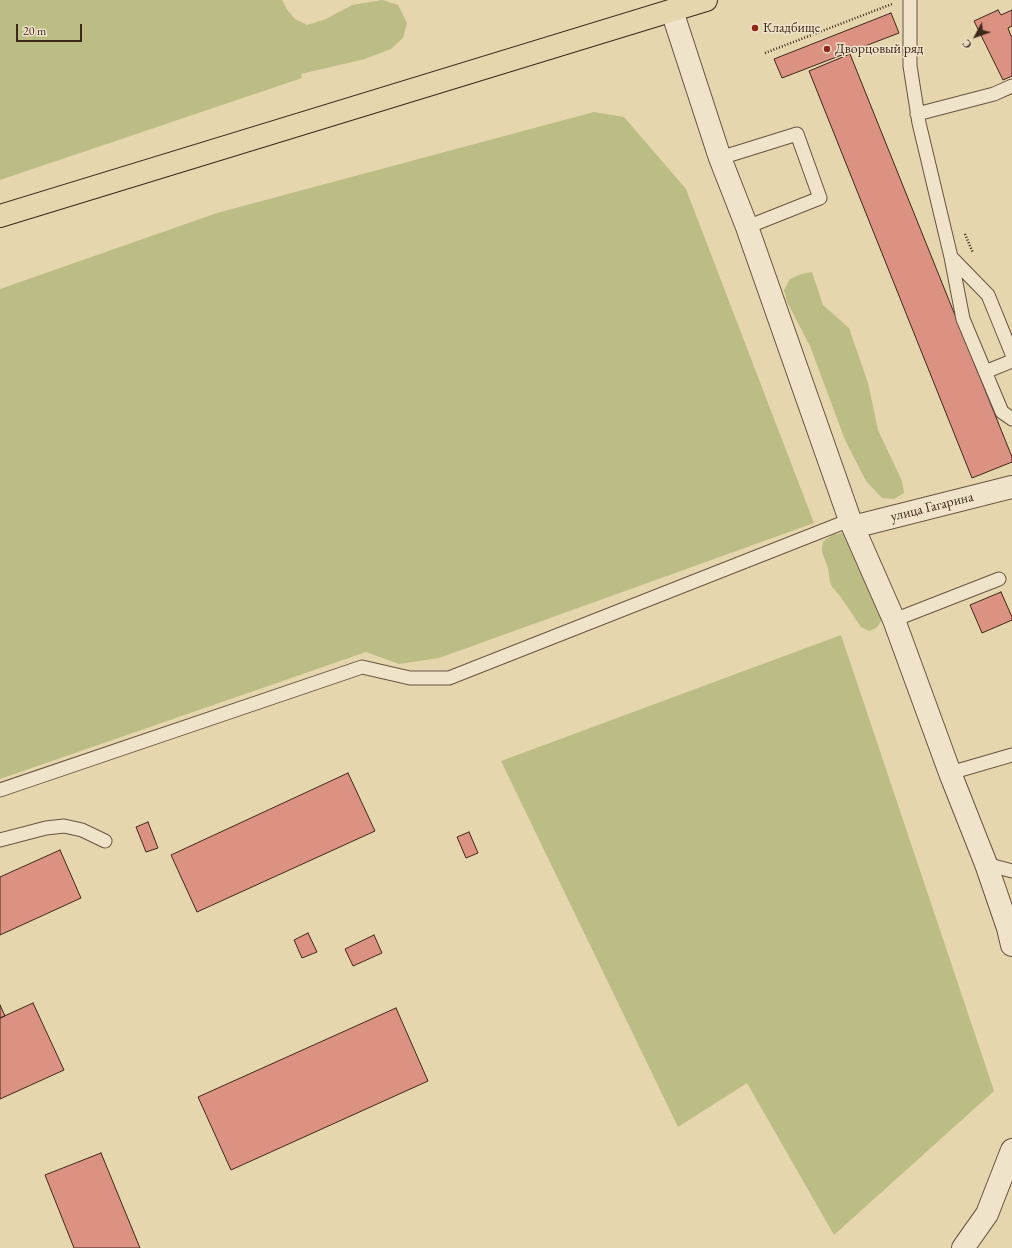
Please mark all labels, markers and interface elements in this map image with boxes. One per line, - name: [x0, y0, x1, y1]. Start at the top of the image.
- scale bar: [18, 16, 84, 42]
- north arrow: [956, 16, 996, 56]
- place label: Кладбище: [763, 20, 820, 36]
- text: 20 m: [23, 23, 46, 39]
- marker: Кладбище: [750, 23, 760, 33]
- text: С: [959, 36, 975, 51]
- place label: Дворцовый ряд: [835, 41, 923, 57]
- marker: Дворцовый ряд: [822, 44, 832, 54]
- street label: улица Гагарина: [889, 489, 975, 525]

